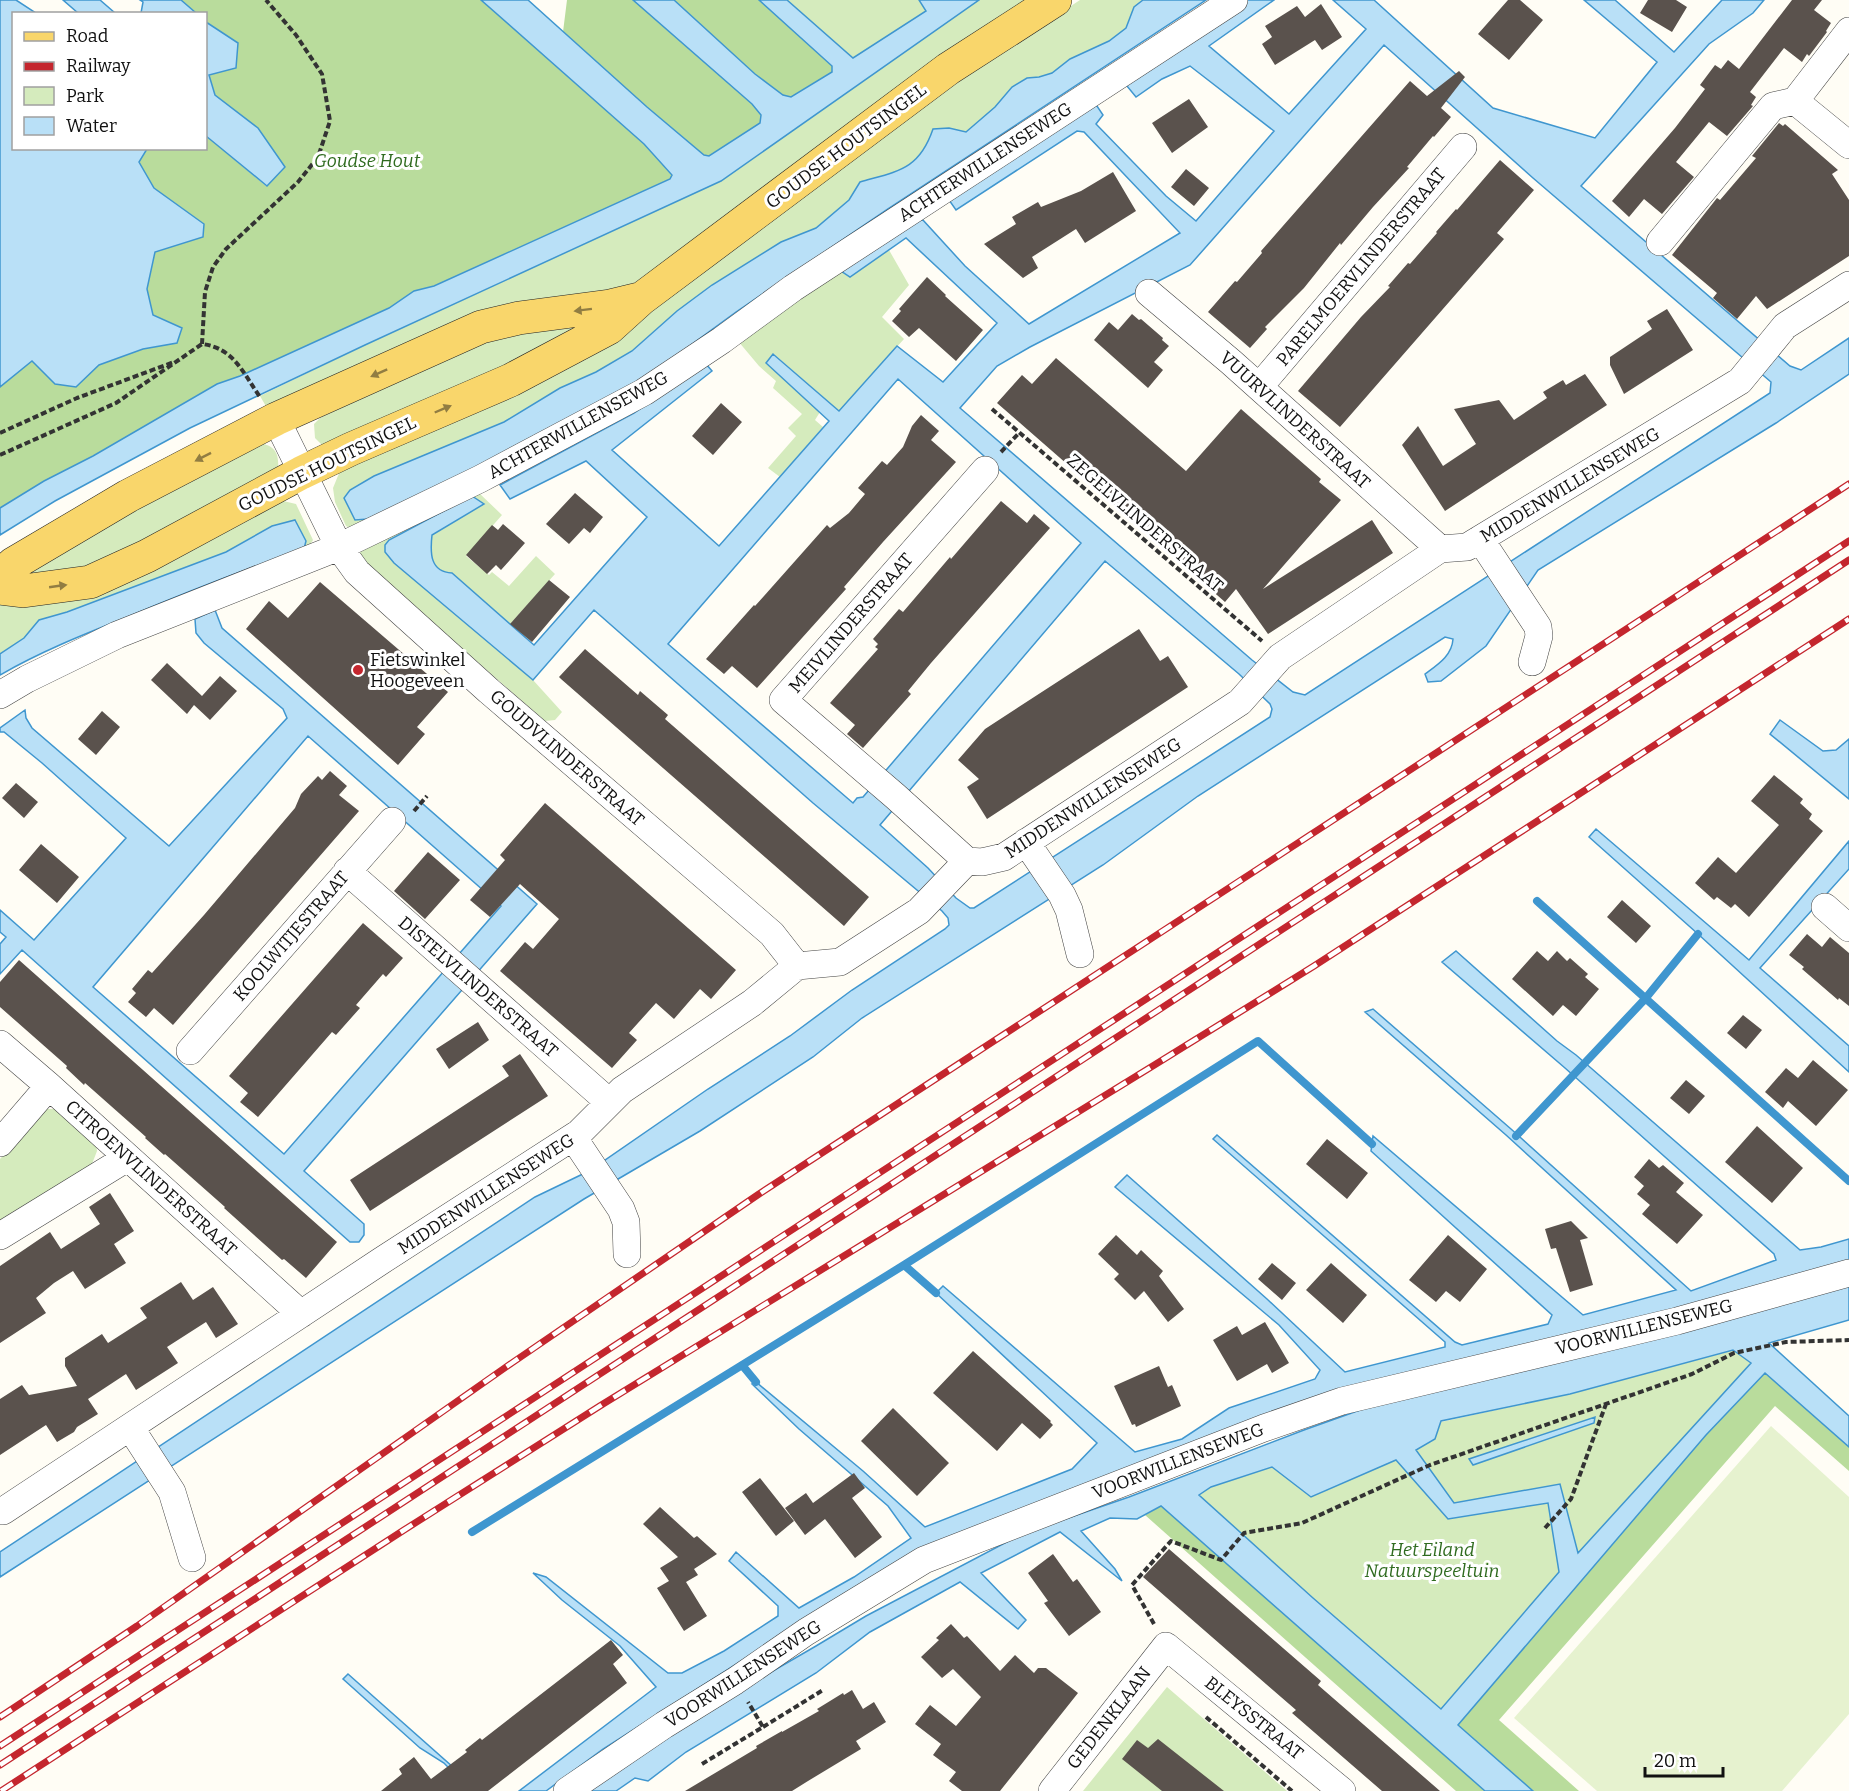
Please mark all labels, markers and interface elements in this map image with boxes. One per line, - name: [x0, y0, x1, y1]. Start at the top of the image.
- legend: [12, 12, 207, 150]
- text: Road: [66, 25, 109, 47]
- text: Railway: [66, 55, 131, 77]
- street label: GOUDSE HOUTSINGEL: [762, 79, 930, 213]
- text: Park: [66, 85, 105, 107]
- street label: ACHTERWILLENSEWEG: [894, 98, 1076, 226]
- text: Water: [66, 115, 117, 137]
- park label: Goudse Hout: [314, 150, 421, 172]
- street label: PARELMOERVLINDERSTRAAT: [1272, 163, 1451, 370]
- one-way arrow: [574, 305, 593, 314]
- street label: VUURVLINDERSTRAAT: [1215, 347, 1375, 494]
- street label: ACHTERWILLENSEWEG: [484, 366, 672, 484]
- one-way arrow: [370, 368, 387, 377]
- one-way arrow: [435, 404, 453, 414]
- street label: GOUDSE HOUTSINGEL: [235, 411, 419, 517]
- street label: MIDDENWILLENSEWEG: [1476, 423, 1664, 547]
- street label: ZEGELVLINDERSTRAAT: [1062, 449, 1228, 597]
- one-way arrow: [195, 452, 212, 462]
- street label: MEIVLINDERSTRAAT: [784, 548, 918, 697]
- one-way arrow: [49, 582, 68, 591]
- place label: Fietswinkel Hoogeveen: [370, 649, 465, 692]
- marker: Fietswinkel Hoogeveen: [351, 663, 365, 677]
- street label: GOUDVLINDERSTRAAT: [485, 685, 649, 831]
- street label: MIDDENWILLENSEWEG: [1001, 733, 1185, 863]
- street label: KOOLWITJESTRAAT: [229, 866, 354, 1005]
- street label: DISTELVLINDERSTRAAT: [394, 912, 563, 1063]
- street label: CITROENVLINDERSTRAAT: [61, 1095, 241, 1261]
- street label: MIDDENWILLENSEWEG: [394, 1129, 578, 1259]
- street label: VOORWILLENSEWEG: [1553, 1294, 1735, 1360]
- street label: VOORWILLENSEWEG: [1089, 1418, 1267, 1504]
- park label: Het Eiland Natuurspeeltuin: [1365, 1539, 1499, 1582]
- street label: VOORWILLENSEWEG: [661, 1615, 825, 1733]
- street label: GEDENKLAAN: [1062, 1662, 1156, 1774]
- street label: BLEYSSTRAAT: [1200, 1672, 1308, 1765]
- scale bar: [1645, 1740, 1723, 1778]
- text: 20 m: [1654, 1750, 1696, 1772]

